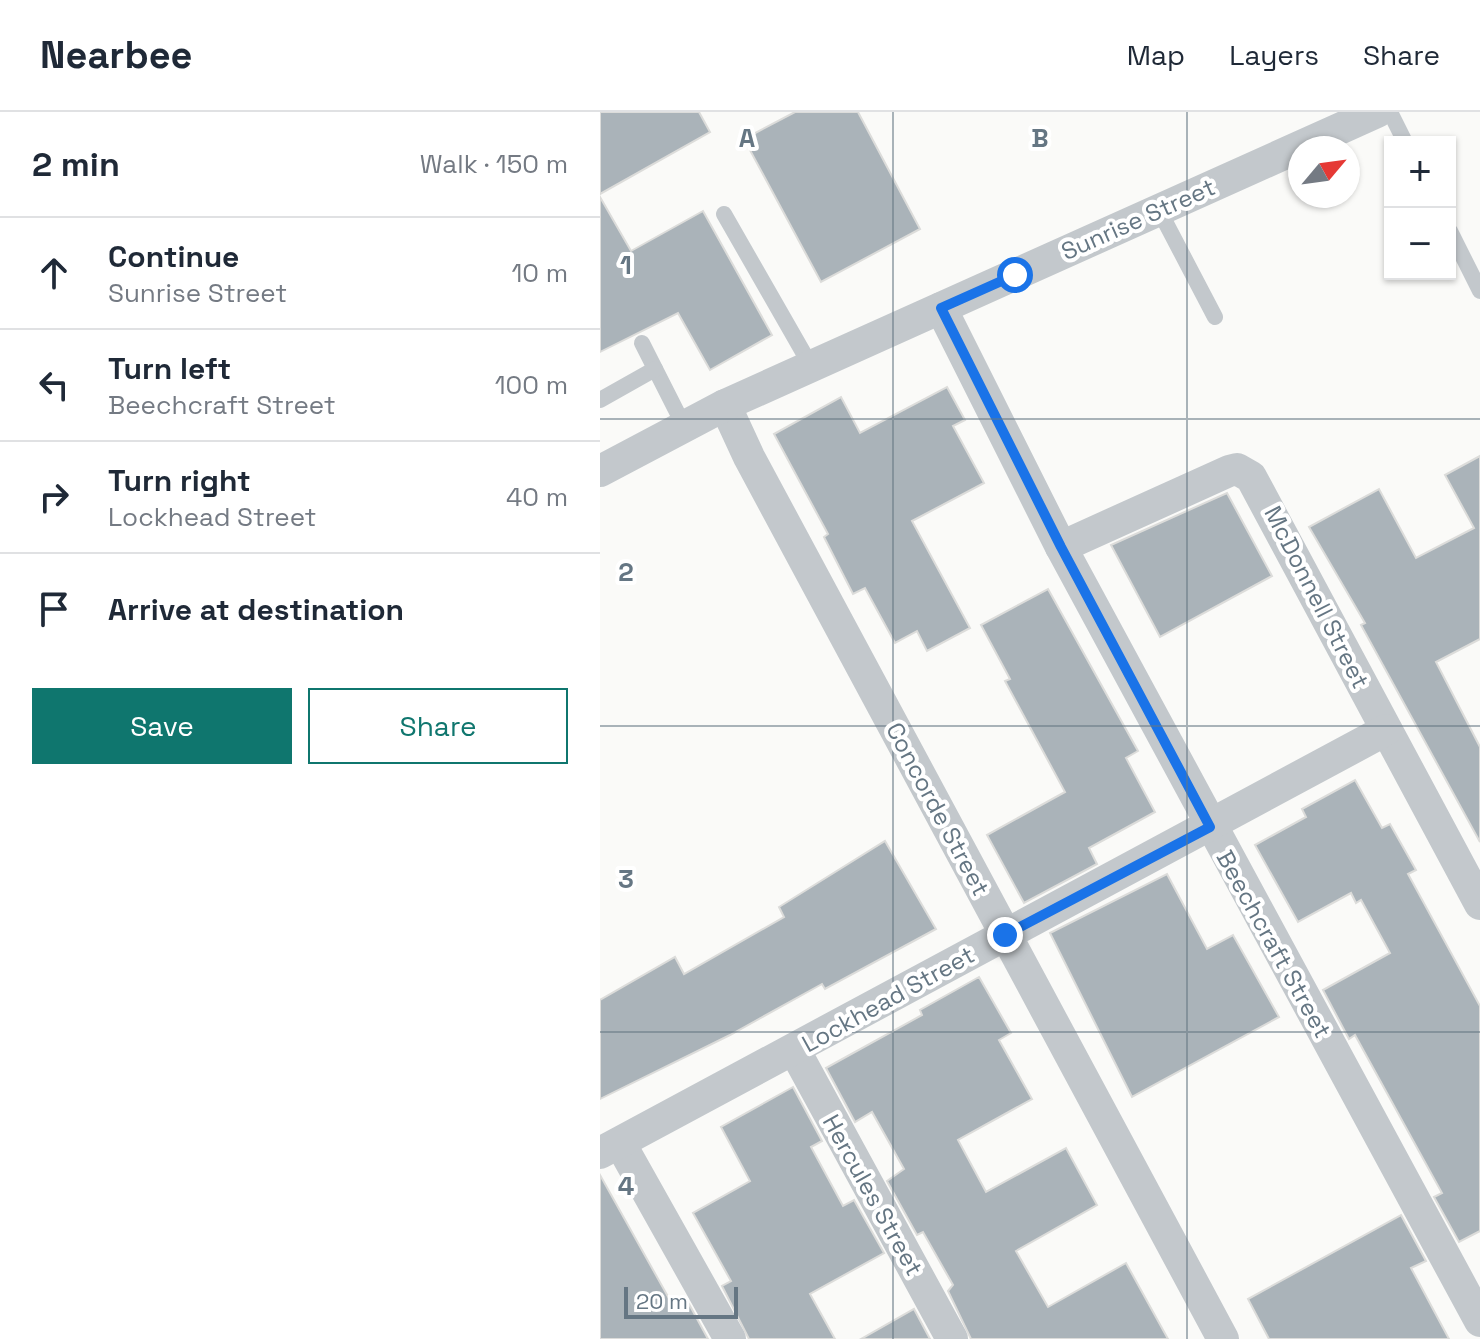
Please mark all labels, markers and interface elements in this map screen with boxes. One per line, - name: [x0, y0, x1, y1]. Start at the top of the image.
- text: Nearbee: [40, 31, 193, 79]
- text: Map: [1127, 37, 1185, 73]
- text: Layers: [1229, 37, 1319, 73]
- text: Share: [1363, 37, 1440, 73]
- text: A: [739, 121, 756, 155]
- text: B: [1031, 121, 1049, 155]
- north arrow: [1288, 136, 1360, 208]
- map controls: [1384, 136, 1456, 280]
- button: +: [1384, 136, 1456, 208]
- text: 2 min: [32, 143, 120, 186]
- text: Walk · 150 m: [420, 147, 568, 181]
- street label: Sunrise Street: [1056, 171, 1220, 267]
- button: −: [1384, 208, 1456, 280]
- text: Continue: [108, 237, 239, 276]
- text: 1: [620, 248, 632, 282]
- icon: ahead: [32, 251, 76, 295]
- text: 10 m: [511, 256, 568, 290]
- route start: [997, 257, 1033, 293]
- text: Sunrise Street: [108, 276, 287, 310]
- text: Turn left: [108, 349, 231, 388]
- icon: left: [32, 363, 76, 407]
- text: 100 m: [495, 368, 568, 402]
- text: Beechcraft Street: [108, 388, 336, 422]
- text: Turn right: [108, 461, 251, 500]
- icon: right: [32, 475, 76, 519]
- text: 40 m: [506, 480, 568, 514]
- text: Lockhead Street: [108, 500, 317, 534]
- street label: McDonnell Street: [1258, 501, 1376, 693]
- text: 2: [618, 555, 634, 589]
- icon: arrive: [32, 587, 76, 631]
- text: Arrive at destination: [108, 590, 404, 629]
- button: Save: [32, 688, 292, 764]
- button: Share: [308, 688, 568, 764]
- street label: Concorde Street: [879, 717, 997, 901]
- street label: Beechcraft Street: [1210, 845, 1338, 1043]
- text: 3: [618, 862, 634, 896]
- route end: [987, 917, 1023, 953]
- street label: Lockhead Street: [796, 939, 980, 1059]
- street label: Hercules Street: [816, 1109, 930, 1281]
- text: 4: [618, 1169, 634, 1203]
- scale bar: [624, 1283, 738, 1319]
- text: 20 m: [636, 1287, 688, 1315]

